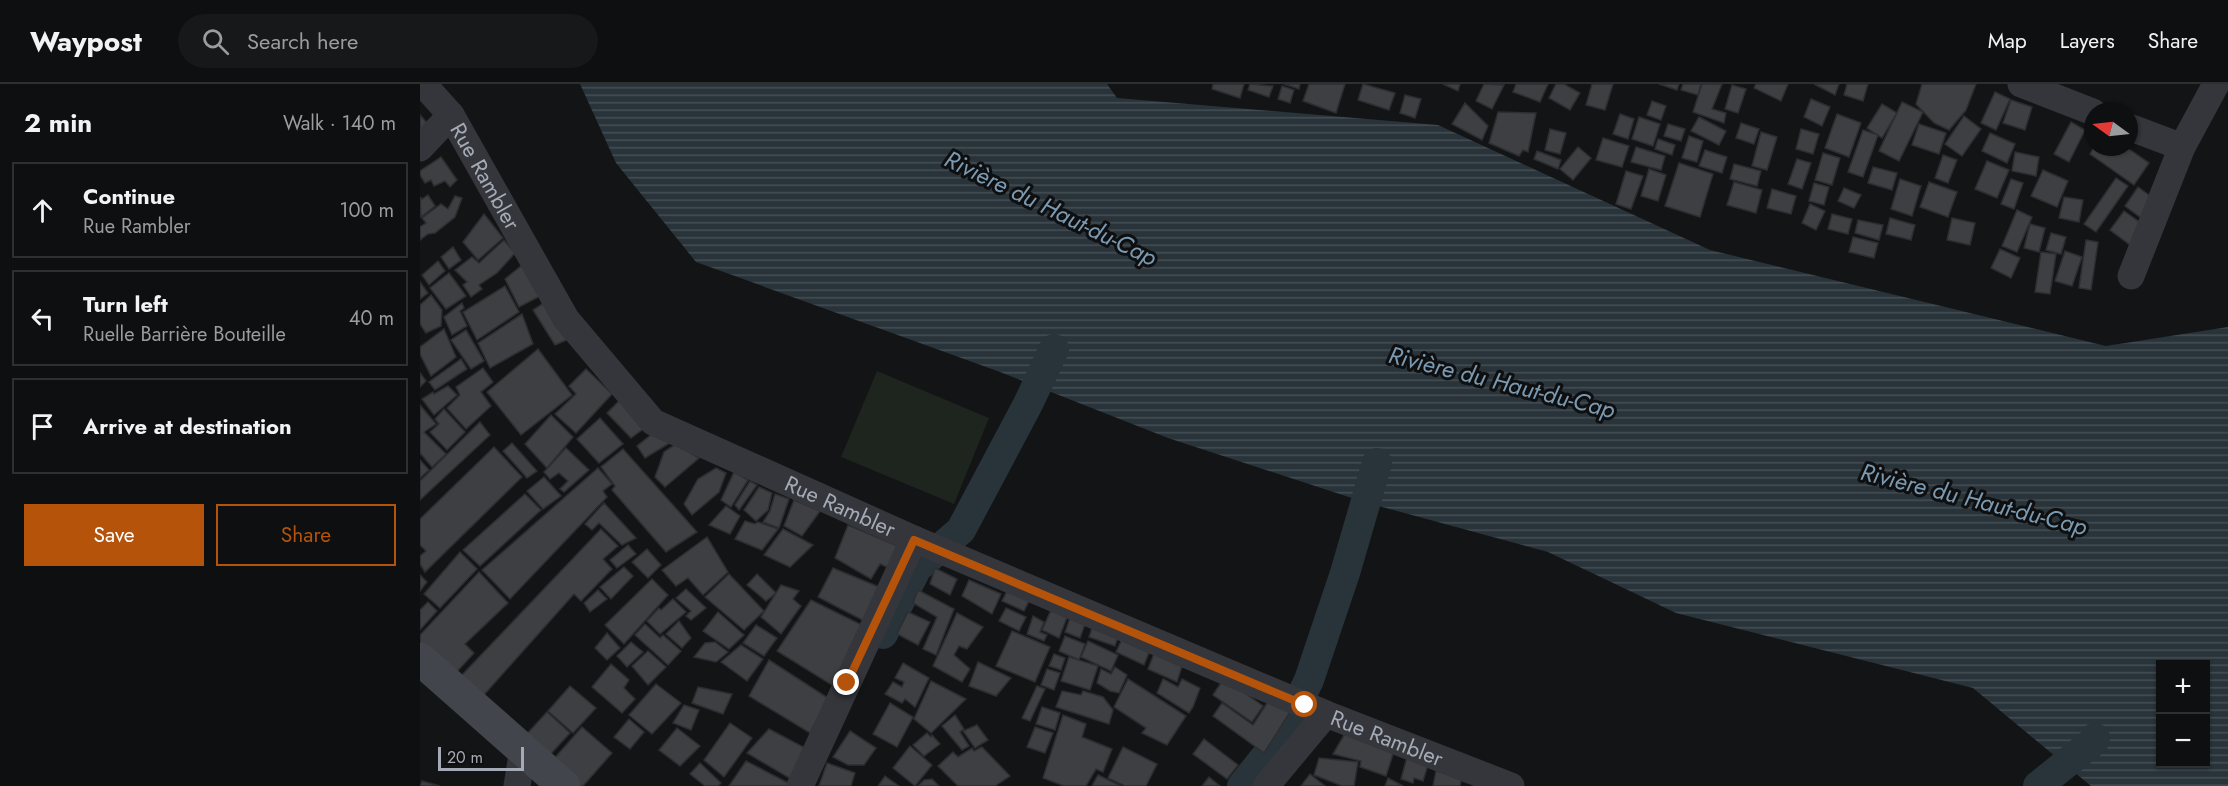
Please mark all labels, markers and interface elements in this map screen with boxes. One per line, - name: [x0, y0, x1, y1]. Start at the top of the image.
- search box: [178, 14, 598, 68]
- text: Waypost: [30, 21, 142, 62]
- icon: search: [199, 25, 232, 58]
- text: Search here: [247, 25, 358, 57]
- text: Map: [1988, 26, 2027, 56]
- text: Layers: [2060, 26, 2115, 56]
- text: Share: [2148, 26, 2198, 56]
- north arrow: [2084, 102, 2138, 156]
- text: 2 min: [24, 104, 92, 142]
- text: Walk · 140 m: [283, 109, 396, 138]
- street label: Rue Rambler: [442, 117, 529, 236]
- water label: Rivière du Haut-du-Cap: [939, 141, 1163, 275]
- text: Continue: [83, 180, 175, 212]
- icon: ahead: [26, 194, 59, 227]
- text: 100 m: [339, 196, 394, 225]
- text: Rue Rambler: [83, 212, 191, 241]
- text: Turn left: [83, 288, 168, 320]
- icon: left: [26, 302, 59, 335]
- text: 40 m: [349, 304, 394, 333]
- text: Ruelle Barrière Bouteille: [83, 320, 286, 349]
- water label: Rivière du Haut-du-Cap: [1385, 337, 1619, 427]
- icon: arrive: [26, 410, 59, 443]
- text: Arrive at destination: [83, 410, 292, 442]
- water label: Rivière du Haut-du-Cap: [1857, 454, 2091, 544]
- street label: Rue Rambler: [780, 467, 901, 545]
- button: Save: [24, 504, 204, 566]
- button: Share: [216, 504, 396, 566]
- map controls: [2156, 660, 2210, 768]
- button: +: [2156, 660, 2210, 714]
- route end: [833, 669, 859, 695]
- route start: [1291, 691, 1317, 717]
- street label: Rue Rambler: [1326, 701, 1449, 774]
- button: −: [2156, 714, 2210, 768]
- scale bar: [438, 744, 524, 772]
- text: 20 m: [447, 746, 483, 769]

